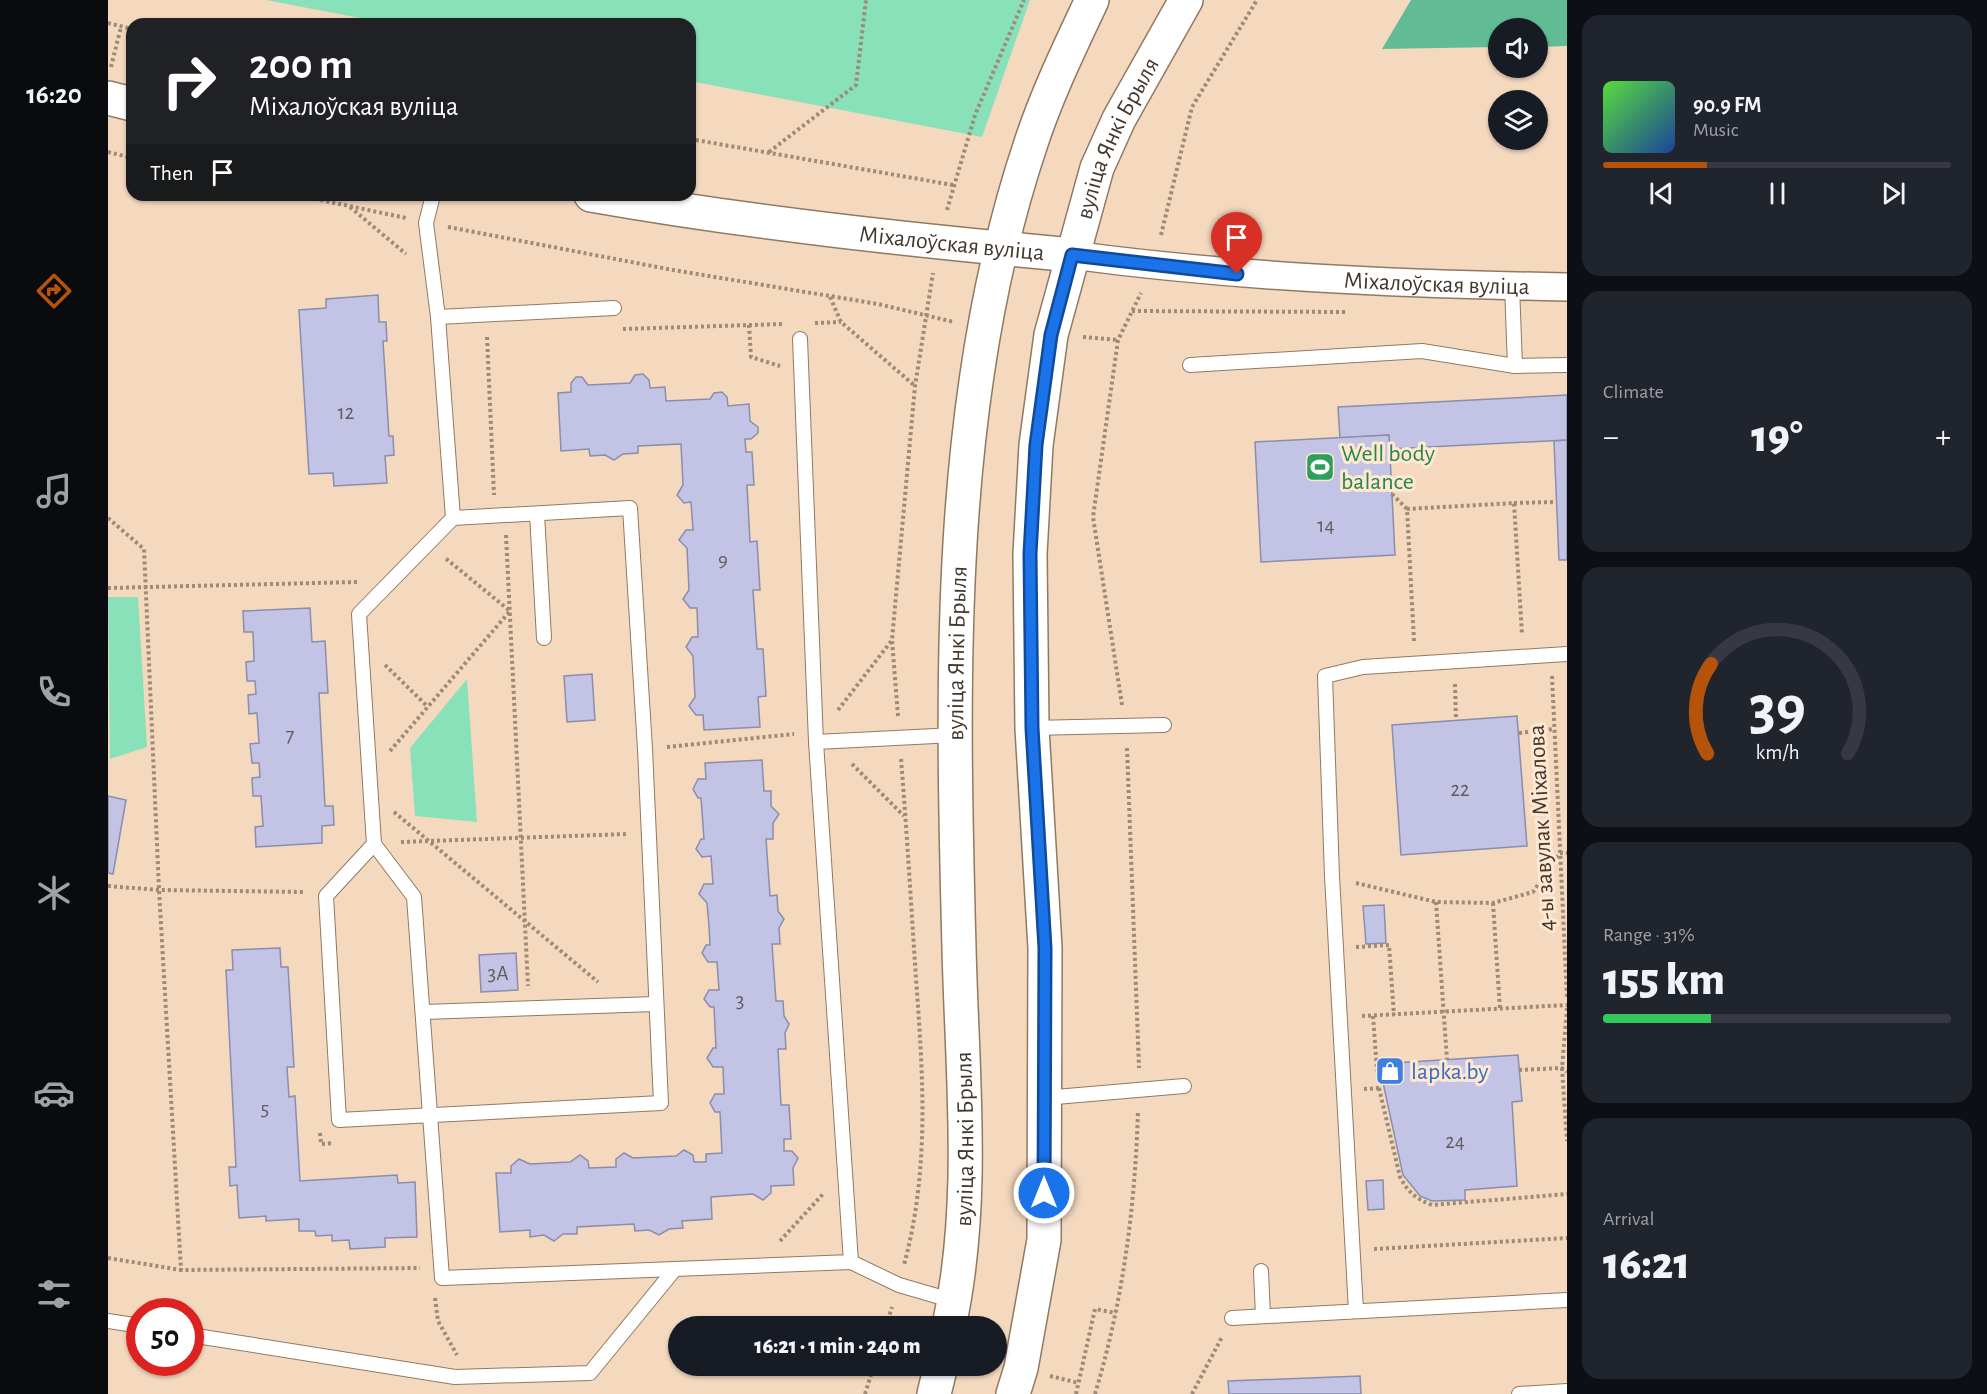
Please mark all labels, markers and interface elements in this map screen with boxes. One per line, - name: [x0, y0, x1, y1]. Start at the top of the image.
- map controls: [1488, 18, 1548, 150]
- button: sound: [1488, 18, 1548, 78]
- icon: right: [150, 42, 228, 120]
- text: 200 m: [249, 44, 353, 86]
- street label: вуліца Янкі Брыля: [1072, 54, 1164, 222]
- text: 16:20: [26, 81, 82, 108]
- button: layers: [1488, 90, 1548, 150]
- text: Міхалоўская вуліца: [249, 93, 458, 120]
- text: 90.9 FM: [1693, 94, 1761, 116]
- text: Music: [1693, 120, 1739, 140]
- icon: arrive: [206, 156, 239, 189]
- text: Then: [150, 162, 194, 184]
- icon: previous: [1645, 177, 1678, 210]
- icon: pause: [1761, 177, 1794, 210]
- icon: next: [1877, 177, 1910, 210]
- pin: [1211, 212, 1262, 274]
- icon: arrive: [1220, 221, 1253, 254]
- street label: Міхалоўская вуліца: [858, 222, 1045, 265]
- street label: Міхалоўская вуліца: [1343, 269, 1530, 299]
- icon: directions: [33, 270, 75, 312]
- text: Climate: [1603, 382, 1664, 402]
- house number: 12: [338, 402, 354, 423]
- text: 19°: [1751, 415, 1803, 460]
- text: −: [1603, 421, 1619, 454]
- text: +: [1935, 421, 1951, 454]
- place label: Well body balance: [1341, 442, 1435, 494]
- sports icon: Well body balance: [1304, 451, 1336, 483]
- icon: music: [33, 470, 75, 512]
- house number: 14: [1317, 515, 1335, 536]
- house number: 9: [718, 549, 728, 570]
- street label: вуліца Янкі Брыля: [944, 565, 972, 741]
- icon: phone: [33, 671, 75, 713]
- text: 39: [1748, 678, 1806, 740]
- street label: 4-ы завулак Міхалова: [1525, 724, 1559, 932]
- house number: 7: [286, 725, 295, 746]
- text: km/h: [1755, 742, 1799, 763]
- house number: 22: [1450, 779, 1470, 800]
- icon: climate: [33, 872, 75, 914]
- text: Range · 31%: [1603, 925, 1695, 945]
- text: 155 km: [1603, 958, 1725, 1003]
- house number: 3А: [488, 963, 509, 984]
- house number: 3: [736, 990, 744, 1011]
- street label: вуліца Янкі Брыля: [952, 1051, 978, 1227]
- shop icon: lapka.by: [1374, 1055, 1406, 1087]
- place label: lapka.by: [1411, 1060, 1489, 1084]
- icon: car: [33, 1072, 75, 1114]
- house number: 5: [261, 1098, 269, 1119]
- house number: 24: [1445, 1131, 1465, 1152]
- position arrow: [1012, 1161, 1076, 1225]
- text: Arrival: [1603, 1209, 1654, 1229]
- text: 16:21: [1603, 1242, 1690, 1287]
- icon: filters: [33, 1273, 75, 1315]
- speed limit sign: 50: [126, 1298, 204, 1376]
- text: 16:21 · 1 min · 240 m: [754, 1335, 921, 1357]

